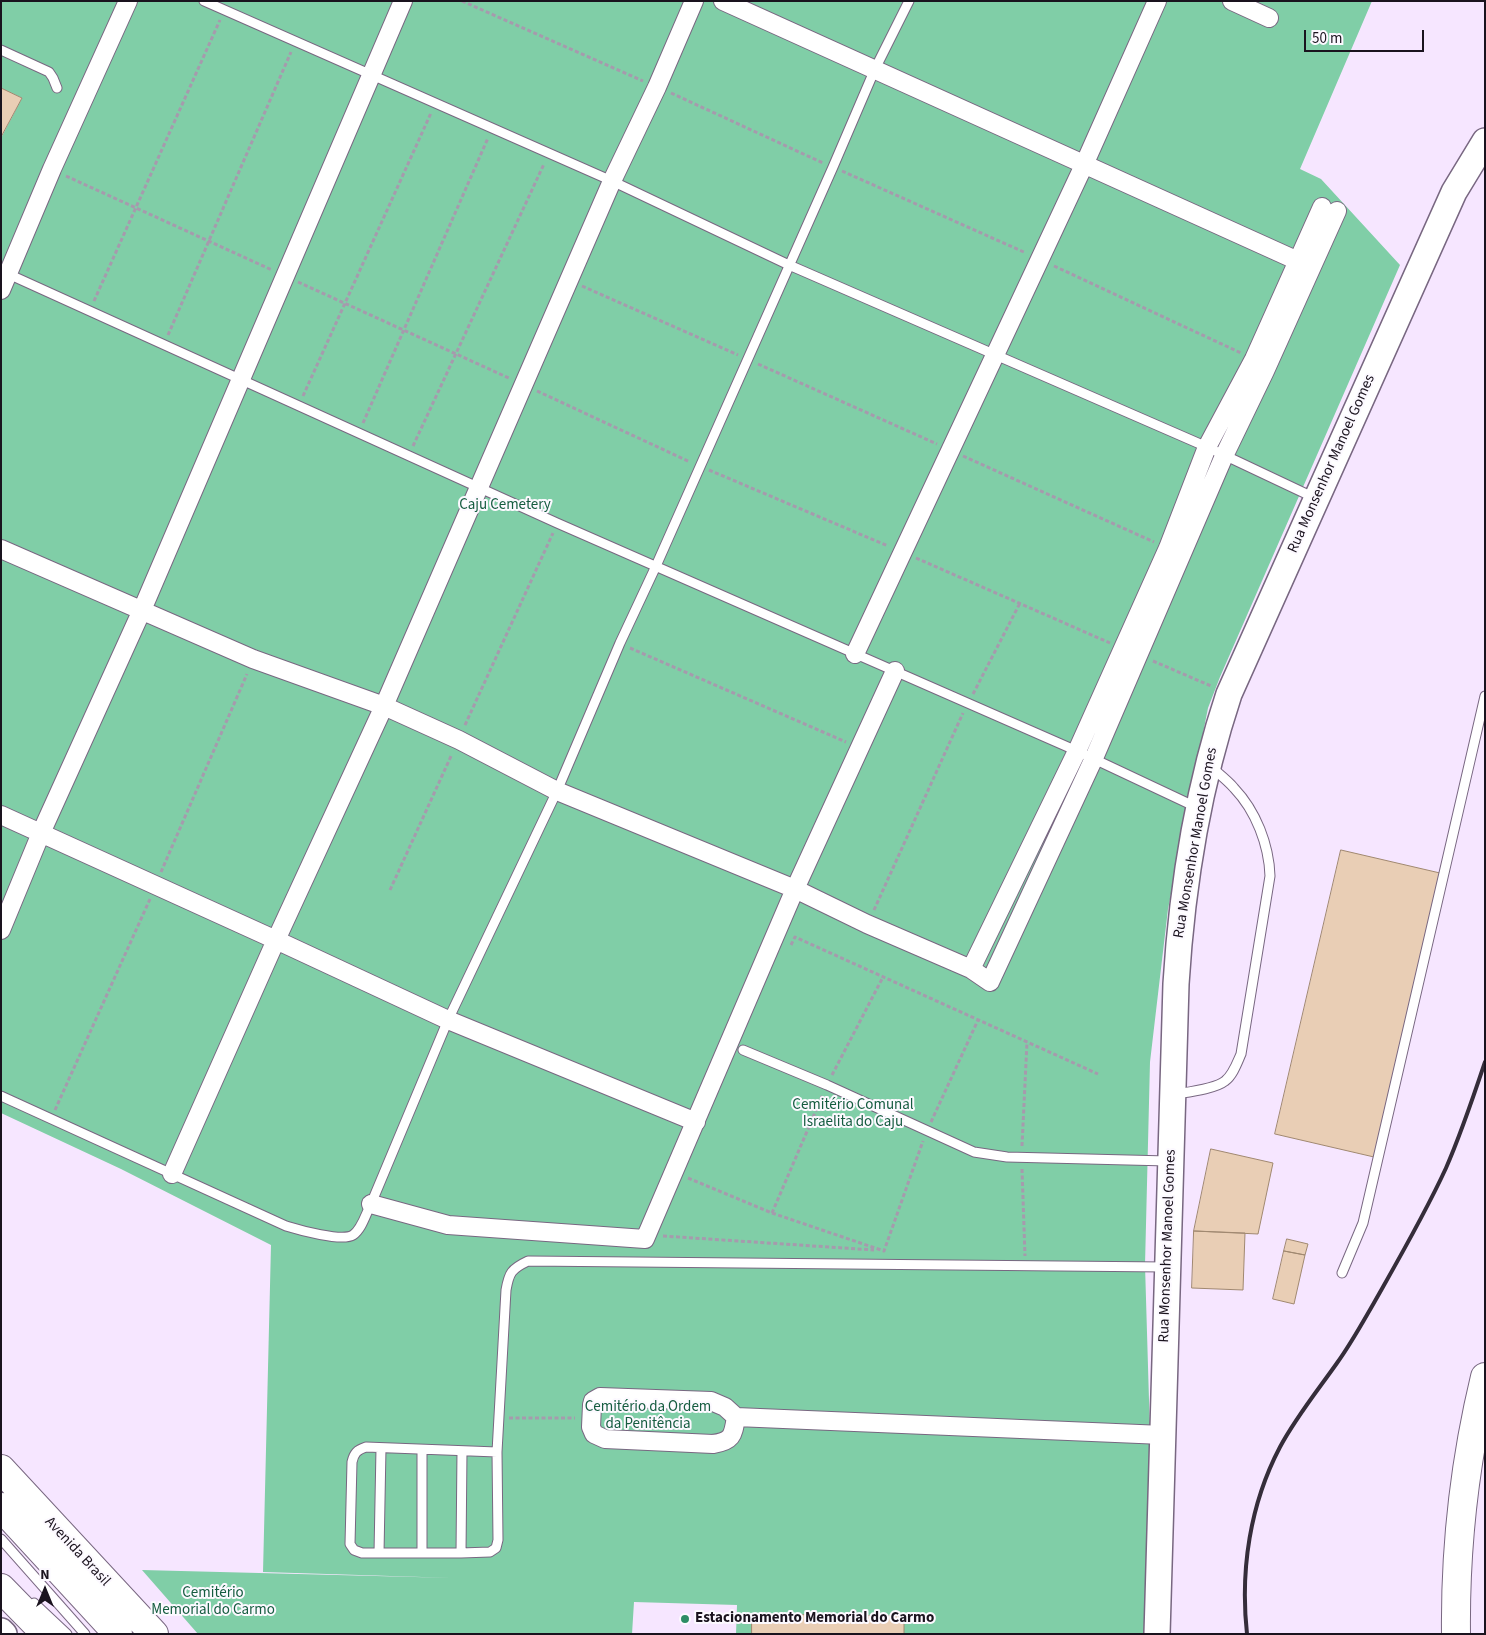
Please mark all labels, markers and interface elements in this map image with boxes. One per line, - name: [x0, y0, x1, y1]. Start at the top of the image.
- scale bar: [1306, 20, 1426, 52]
- text: 50 m: [1312, 28, 1342, 49]
- street label: Rua Monsenhor Manoel Gomes: [1284, 372, 1380, 556]
- park label: Caju Cemetery: [459, 497, 551, 515]
- street label: Rua Monsenhor Manoel Gomes: [1170, 746, 1222, 940]
- park label: Cemitério Comunal Israelita do Caju: [792, 1097, 914, 1132]
- street label: Rua Monsenhor Manoel Gomes: [1156, 1149, 1180, 1343]
- park label: Cemitério da Ordem da Penitência: [585, 1399, 711, 1434]
- street label: Avenida Brasil: [40, 1514, 114, 1590]
- north arrow: [20, 1565, 70, 1615]
- text: N: [40, 1565, 50, 1585]
- park label: Cemitério Memorial do Carmo: [151, 1585, 275, 1620]
- place label: Estacionamento Memorial do Carmo: [695, 1610, 934, 1628]
- marker: Estacionamento Memorial do Carmo: [679, 1613, 691, 1625]

